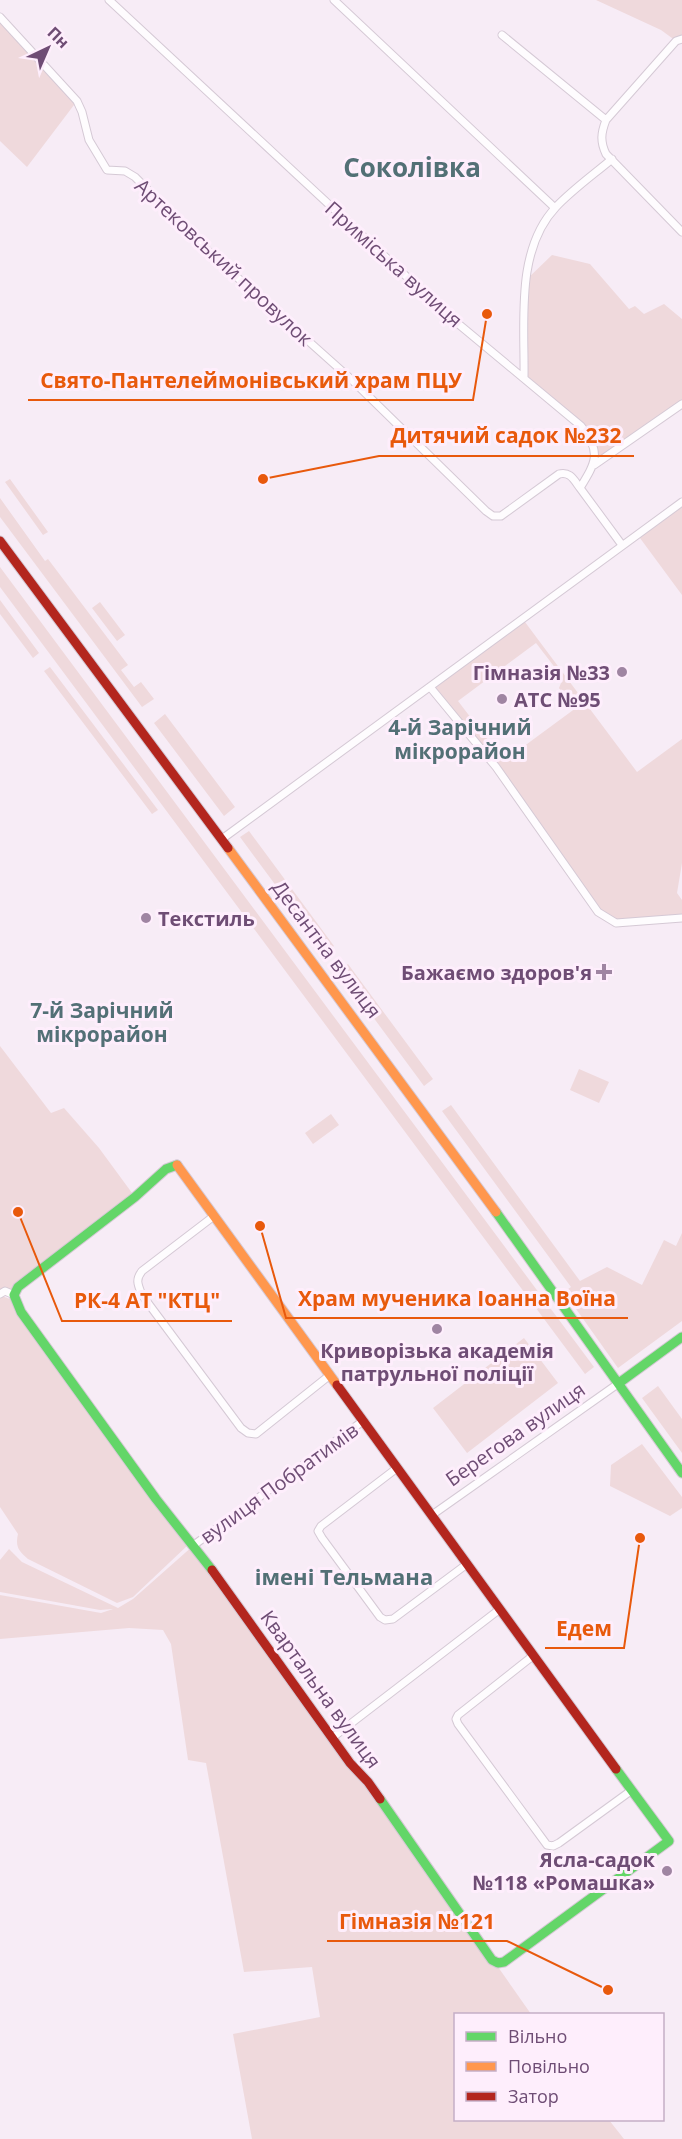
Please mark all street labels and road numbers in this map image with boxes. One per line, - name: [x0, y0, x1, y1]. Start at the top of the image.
- street label: Артековський провулок: [129, 172, 319, 352]
- street label: Приміська вулиця: [319, 195, 469, 333]
- street label: Десантна вулиця: [266, 875, 388, 1023]
- street label: Берегова вулиця: [440, 1376, 590, 1492]
- street label: вулиця Побратимів: [194, 1416, 364, 1550]
- street label: Квартальна вулиця: [255, 1605, 387, 1773]

